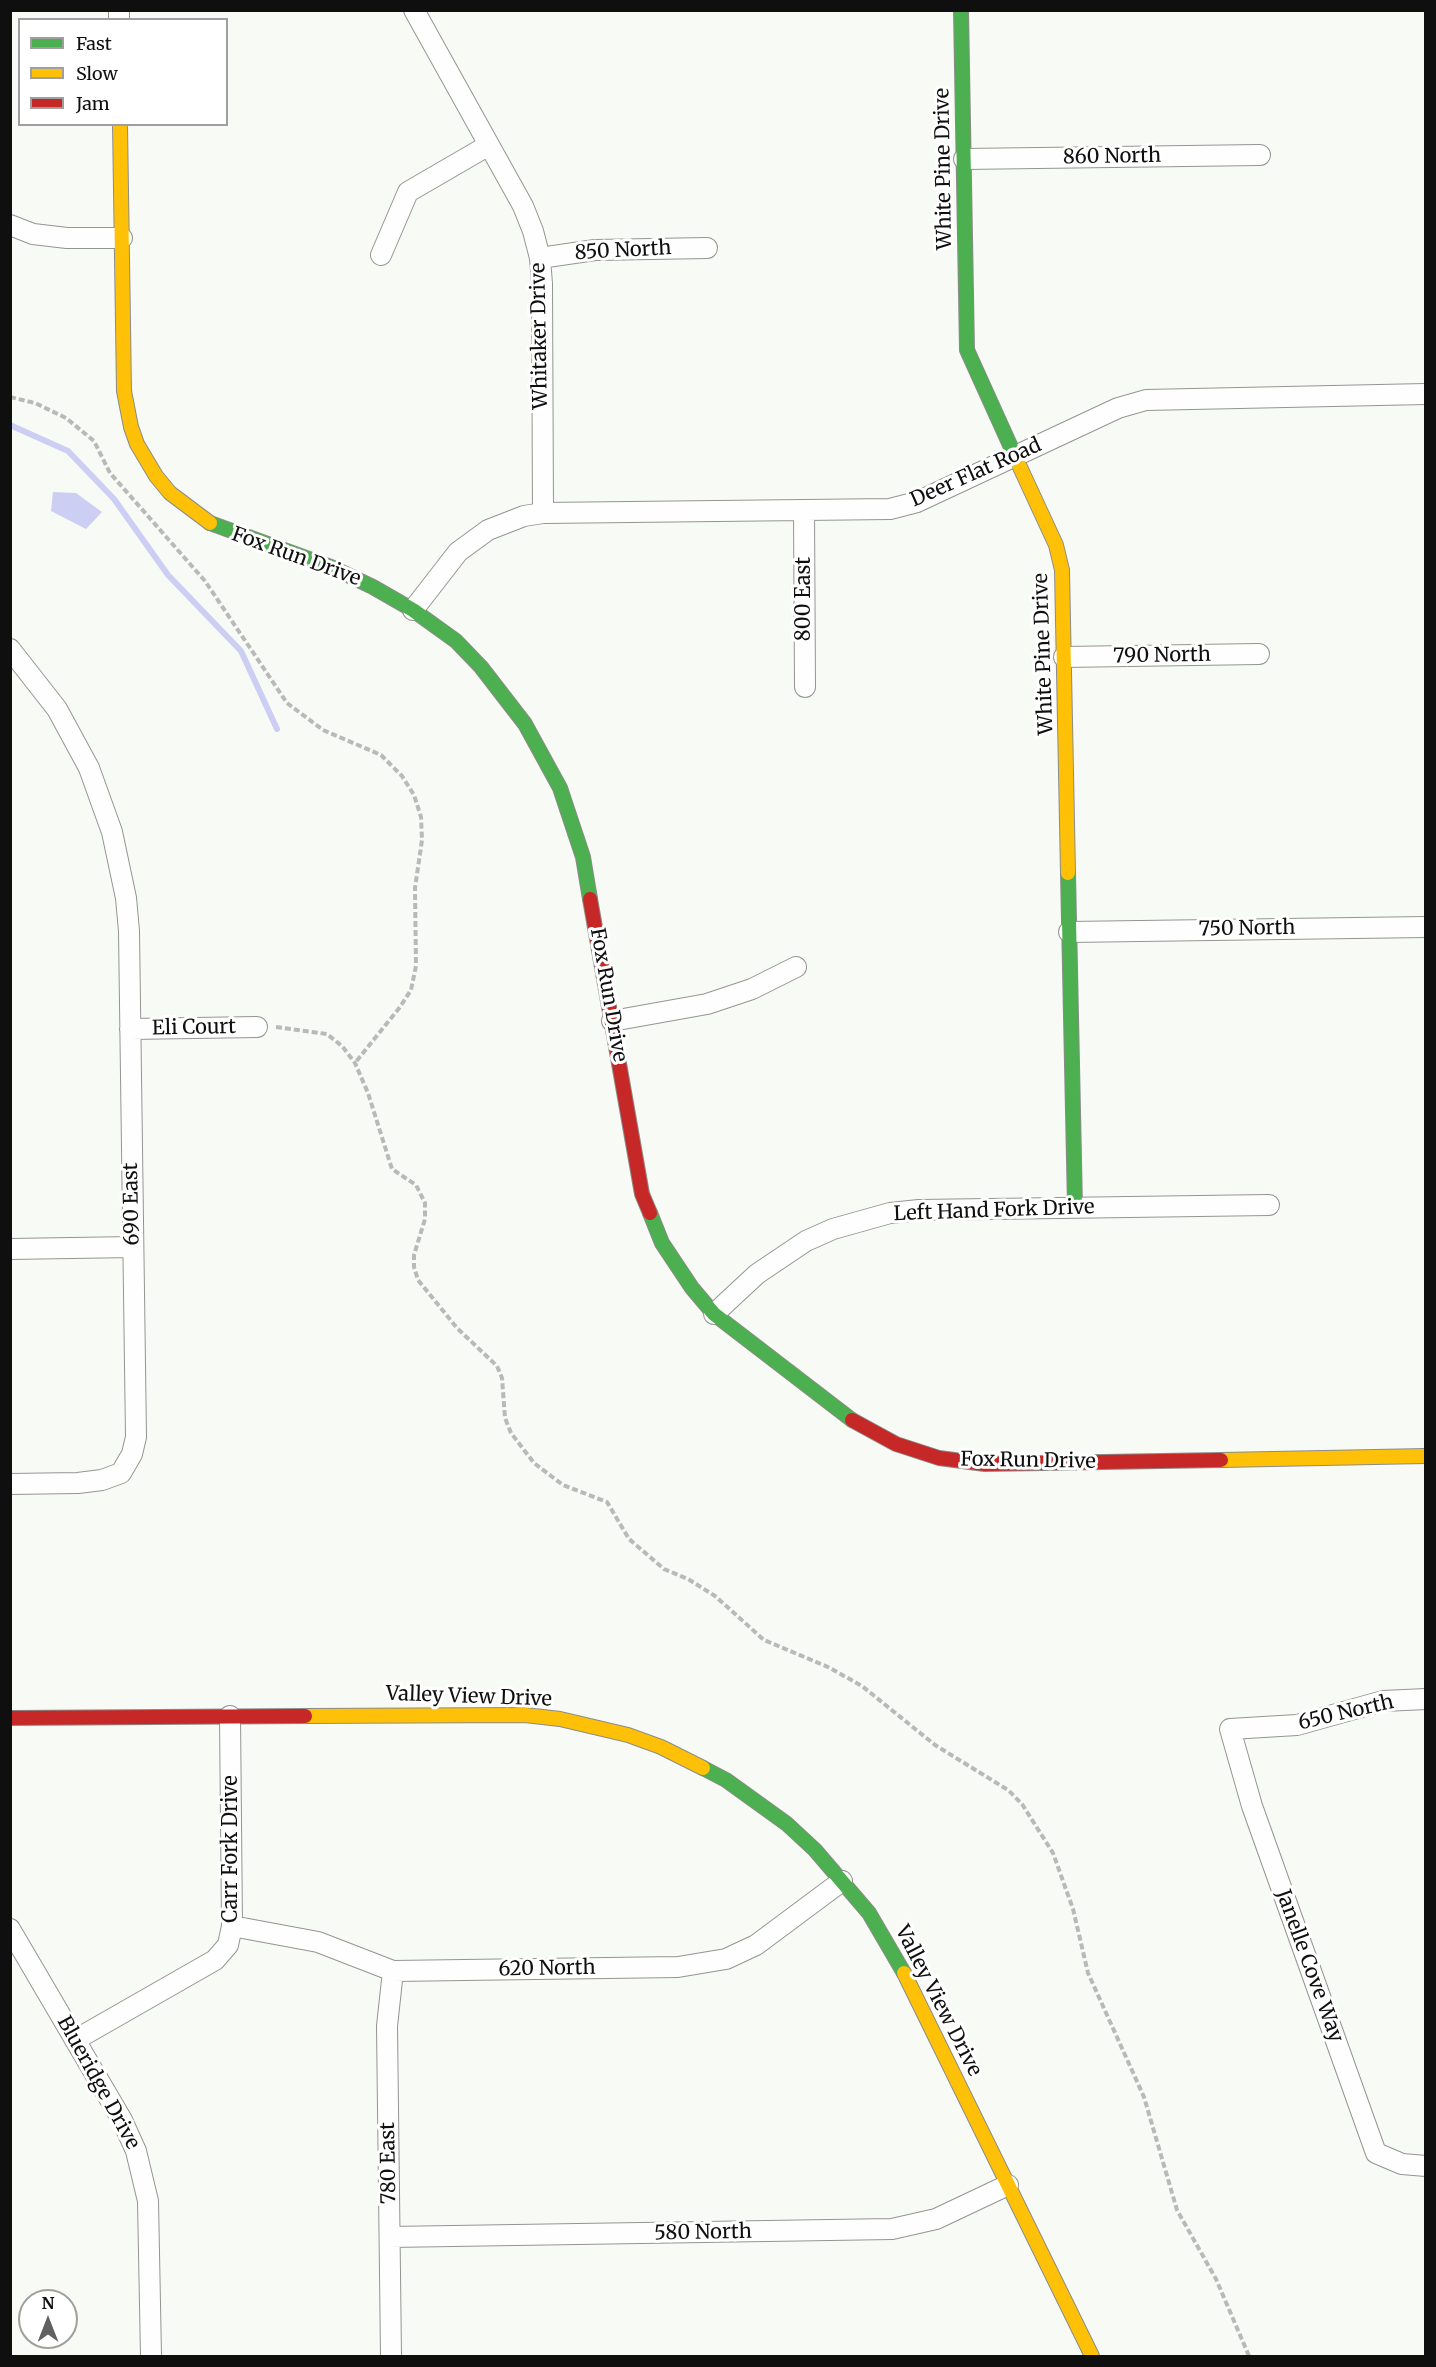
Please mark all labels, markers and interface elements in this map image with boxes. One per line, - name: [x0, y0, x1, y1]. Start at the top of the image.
- legend: [18, 18, 228, 126]
- text: Fast: [76, 32, 112, 55]
- text: Slow: [76, 62, 118, 85]
- street label: White Pine Drive: [931, 88, 957, 250]
- text: Jam: [76, 92, 110, 115]
- street label: 860 North: [1063, 144, 1161, 170]
- street label: 850 North: [574, 236, 672, 266]
- street label: Whitaker Drive: [527, 263, 553, 409]
- street label: Deer Flat Road: [907, 433, 1045, 513]
- street label: Fox Run Drive: [228, 523, 364, 591]
- street label: 800 East: [792, 557, 816, 641]
- street label: White Pine Drive: [1029, 573, 1059, 735]
- street label: 790 North: [1113, 643, 1211, 669]
- street label: 750 North: [1199, 916, 1295, 942]
- street label: Fox Run Drive: [584, 926, 632, 1064]
- street label: Eli Court: [152, 1015, 236, 1041]
- street label: 690 East: [119, 1162, 145, 1246]
- street label: Left Hand Fork Drive: [893, 1196, 1095, 1226]
- street label: Fox Run Drive: [960, 1448, 1096, 1474]
- street label: Valley View Drive: [386, 1682, 552, 1712]
- street label: 650 North: [1296, 1690, 1396, 1736]
- street label: Carr Fork Drive: [219, 1775, 243, 1923]
- street label: Janelle Cove Way: [1270, 1886, 1348, 2046]
- street label: Valley View Drive: [890, 1922, 986, 2080]
- street label: 620 North: [498, 1956, 596, 1982]
- street label: Blueridge Drive: [51, 2012, 145, 2154]
- street label: 780 East: [376, 2122, 402, 2204]
- street label: 580 North: [654, 2220, 752, 2246]
- north arrow: [18, 2289, 78, 2349]
- text: N: [42, 2293, 54, 2313]

